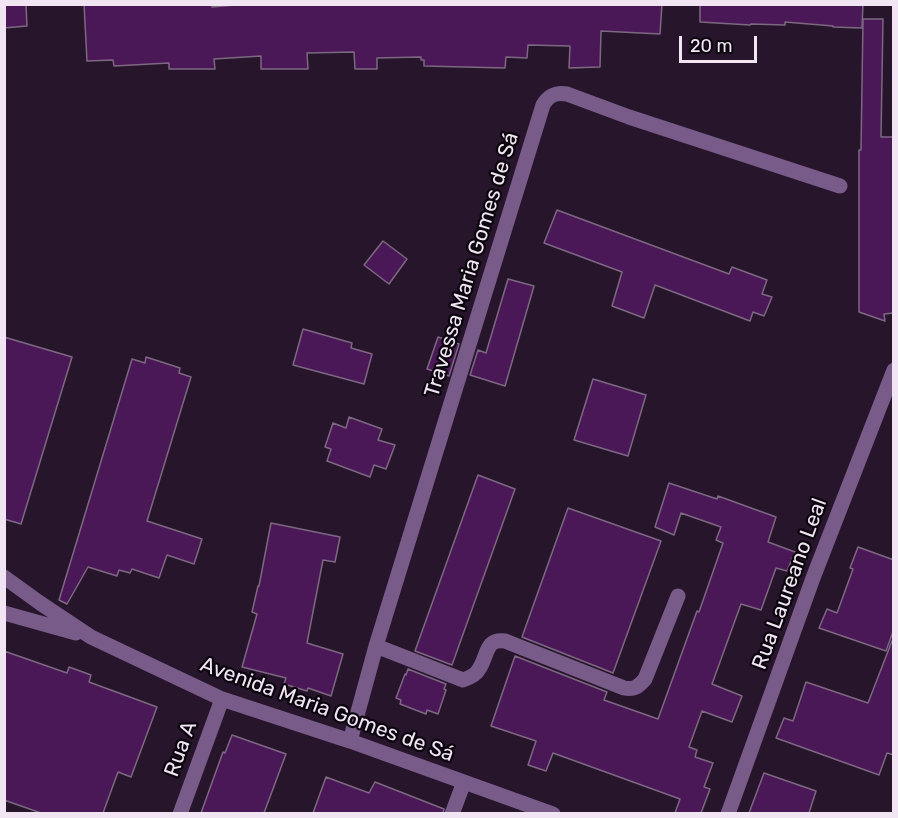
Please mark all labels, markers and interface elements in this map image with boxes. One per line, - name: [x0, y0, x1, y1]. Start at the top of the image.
- scale bar: [682, 24, 760, 62]
- text: 20 m: [690, 35, 732, 57]
- street label: Travessa Maria Gomes de Sá: [420, 130, 524, 400]
- street label: Rua Laureano Leal: [747, 495, 833, 673]
- street label: Avenida Maria Gomes de Sá: [197, 652, 457, 768]
- street label: Rua A: [159, 718, 203, 780]

